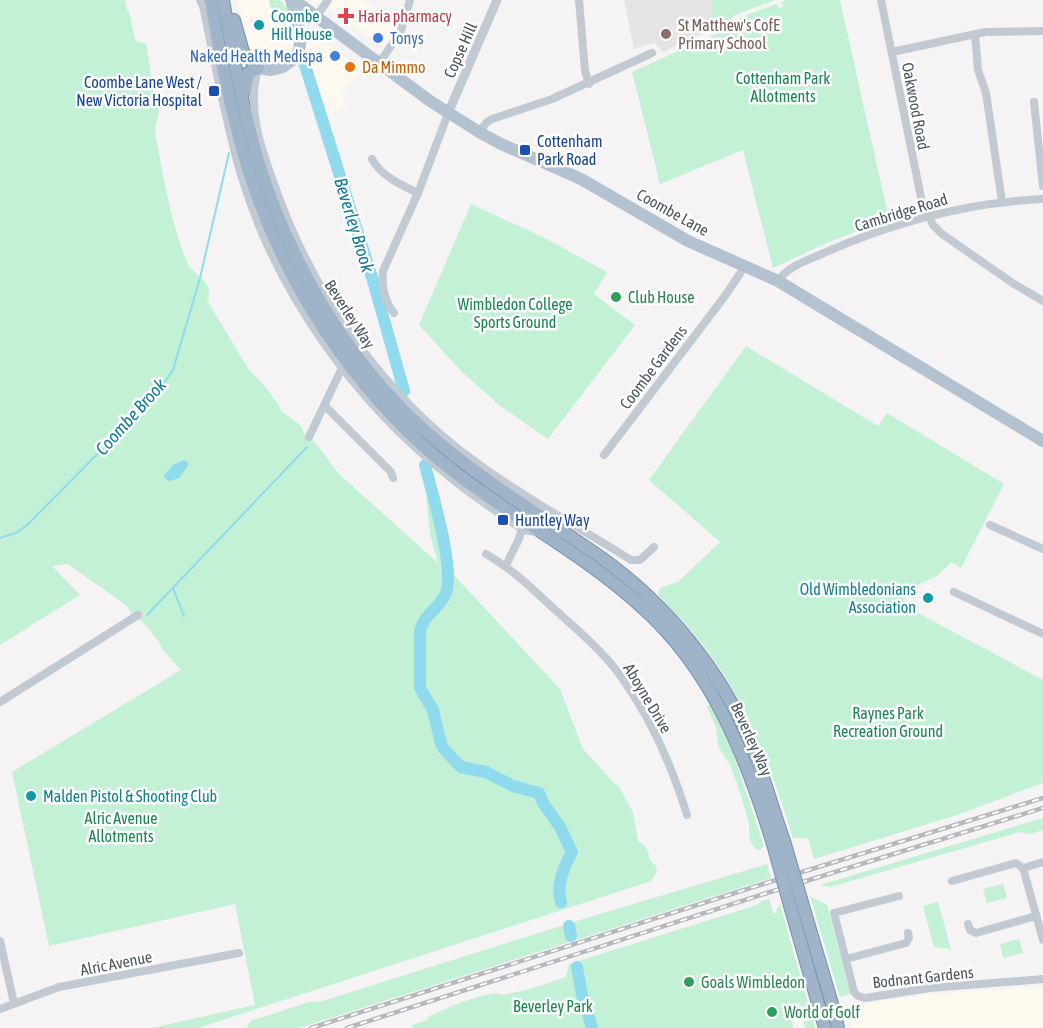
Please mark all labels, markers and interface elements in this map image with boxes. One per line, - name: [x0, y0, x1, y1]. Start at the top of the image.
- place label: Coombe Hill House: [271, 7, 332, 43]
- place label: Haria pharmacy: [358, 7, 452, 26]
- marker: Haria pharmacy: [339, 9, 353, 23]
- place label: St Matthew's CofE Primary School: [678, 16, 780, 53]
- marker: Coombe Hill House: [252, 18, 266, 32]
- street label: Copse Hill: [440, 19, 481, 81]
- marker: St Matthew's CofE Primary School: [659, 27, 673, 41]
- place label: Tonys: [390, 29, 424, 48]
- marker: Tonys: [371, 31, 385, 45]
- place label: Naked Health Medispa: [190, 47, 323, 66]
- marker: Naked Health Medispa: [328, 49, 342, 63]
- place label: Da Mimmo: [362, 58, 426, 76]
- marker: Da Mimmo: [343, 60, 357, 74]
- street label: Oakwood Road: [899, 61, 933, 151]
- park label: Cottenham Park Allotments: [736, 69, 830, 105]
- place label: Coombe Lane West / New Victoria Hospital: [76, 73, 203, 110]
- marker: Coombe Lane West / New Victoria Hospital: [207, 84, 221, 98]
- place label: Cottenham Park Road: [537, 132, 603, 168]
- marker: Cottenham Park Road: [518, 143, 532, 157]
- water label: Beverley Brook: [330, 175, 379, 276]
- street label: Coombe Lane: [634, 185, 712, 239]
- street label: Cambridge Road: [852, 189, 950, 236]
- street label: Beverley Way: [320, 276, 379, 353]
- place label: Club House: [628, 288, 694, 306]
- marker: Club House: [609, 290, 623, 304]
- park label: Wimbledon College Sports Ground: [458, 295, 572, 332]
- street label: Coombe Gardens: [616, 321, 690, 412]
- water label: Coombe Brook: [91, 373, 171, 459]
- place label: Huntley Way: [515, 511, 590, 530]
- marker: Huntley Way: [496, 513, 510, 527]
- place label: Old Wimbledonians Association: [800, 580, 916, 616]
- marker: Old Wimbledonians Association: [921, 591, 935, 605]
- street label: Aboyne Drive: [619, 660, 676, 736]
- street label: Beverley Way: [727, 700, 776, 779]
- park label: Raynes Park Recreation Ground: [833, 704, 943, 740]
- place label: Malden Pistol & Shooting Club: [43, 787, 217, 806]
- marker: Malden Pistol & Shooting Club: [24, 789, 38, 803]
- park label: Alric Avenue Allotments: [85, 809, 157, 845]
- street label: Alric Avenue: [79, 947, 153, 979]
- street label: Bodnant Gardens: [872, 963, 975, 991]
- place label: Goals Wimbledon: [701, 973, 805, 991]
- marker: Goals Wimbledon: [682, 975, 696, 989]
- park label: Beverley Park: [513, 997, 593, 1016]
- place label: World of Golf: [784, 1003, 861, 1021]
- marker: World of Golf: [765, 1005, 779, 1019]

